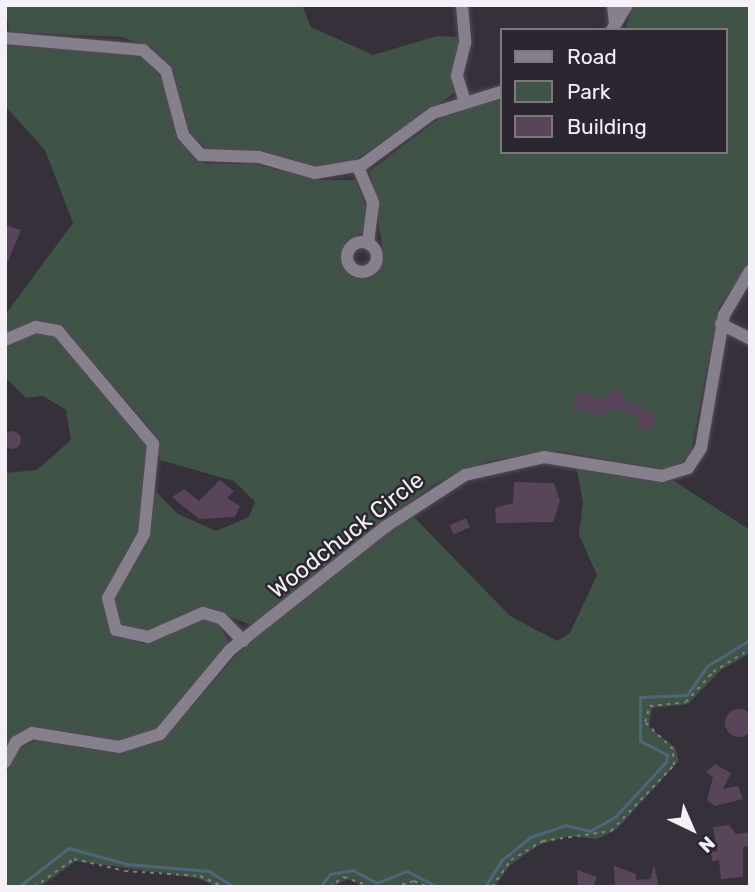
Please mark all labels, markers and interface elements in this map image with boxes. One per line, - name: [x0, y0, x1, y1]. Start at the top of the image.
- legend: [500, 28, 727, 154]
- text: Road: [567, 44, 617, 69]
- text: Park: [567, 79, 611, 104]
- text: Building: [567, 114, 647, 139]
- street label: Woodchuck Circle: [263, 466, 429, 604]
- north arrow: [657, 794, 727, 864]
- text: N: [694, 831, 720, 857]

